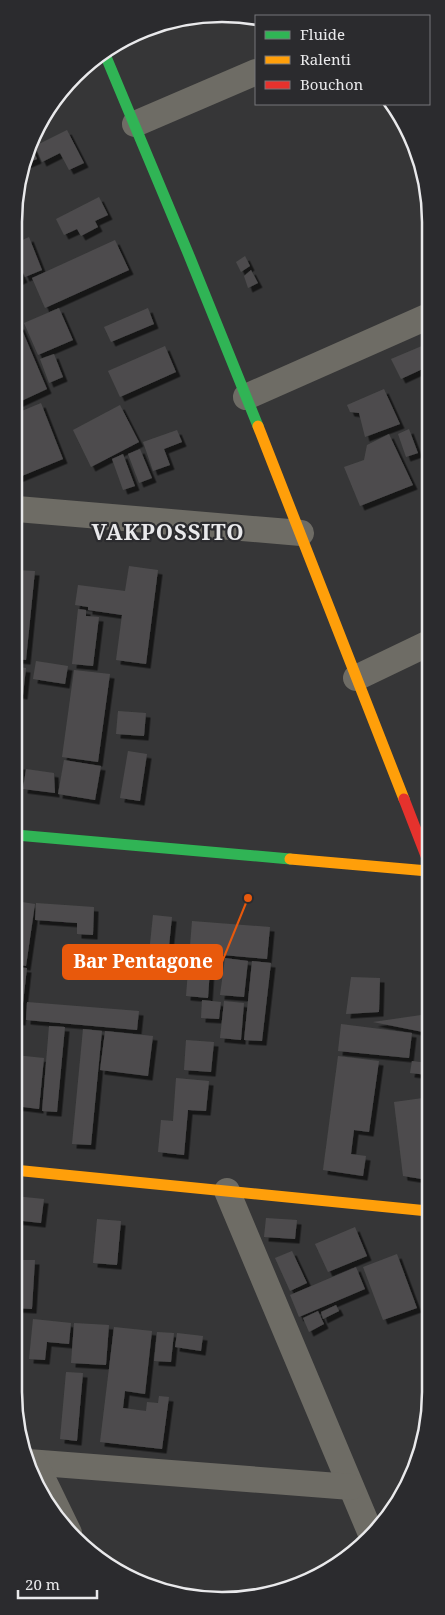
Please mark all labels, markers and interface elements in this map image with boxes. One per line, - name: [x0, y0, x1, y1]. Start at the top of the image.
- legend: [255, 15, 430, 105]
- text: Fluide: [300, 24, 345, 44]
- text: Ralenti: [300, 49, 351, 69]
- text: Bouchon: [300, 74, 364, 94]
- district label: VAKPOSSITO: [91, 516, 245, 546]
- callout: Bar Pentagone: [63, 945, 222, 979]
- text: Bar Pentagone: [73, 948, 213, 974]
- scale bar: [18, 1568, 96, 1600]
- text: 20 m: [25, 1574, 60, 1594]

